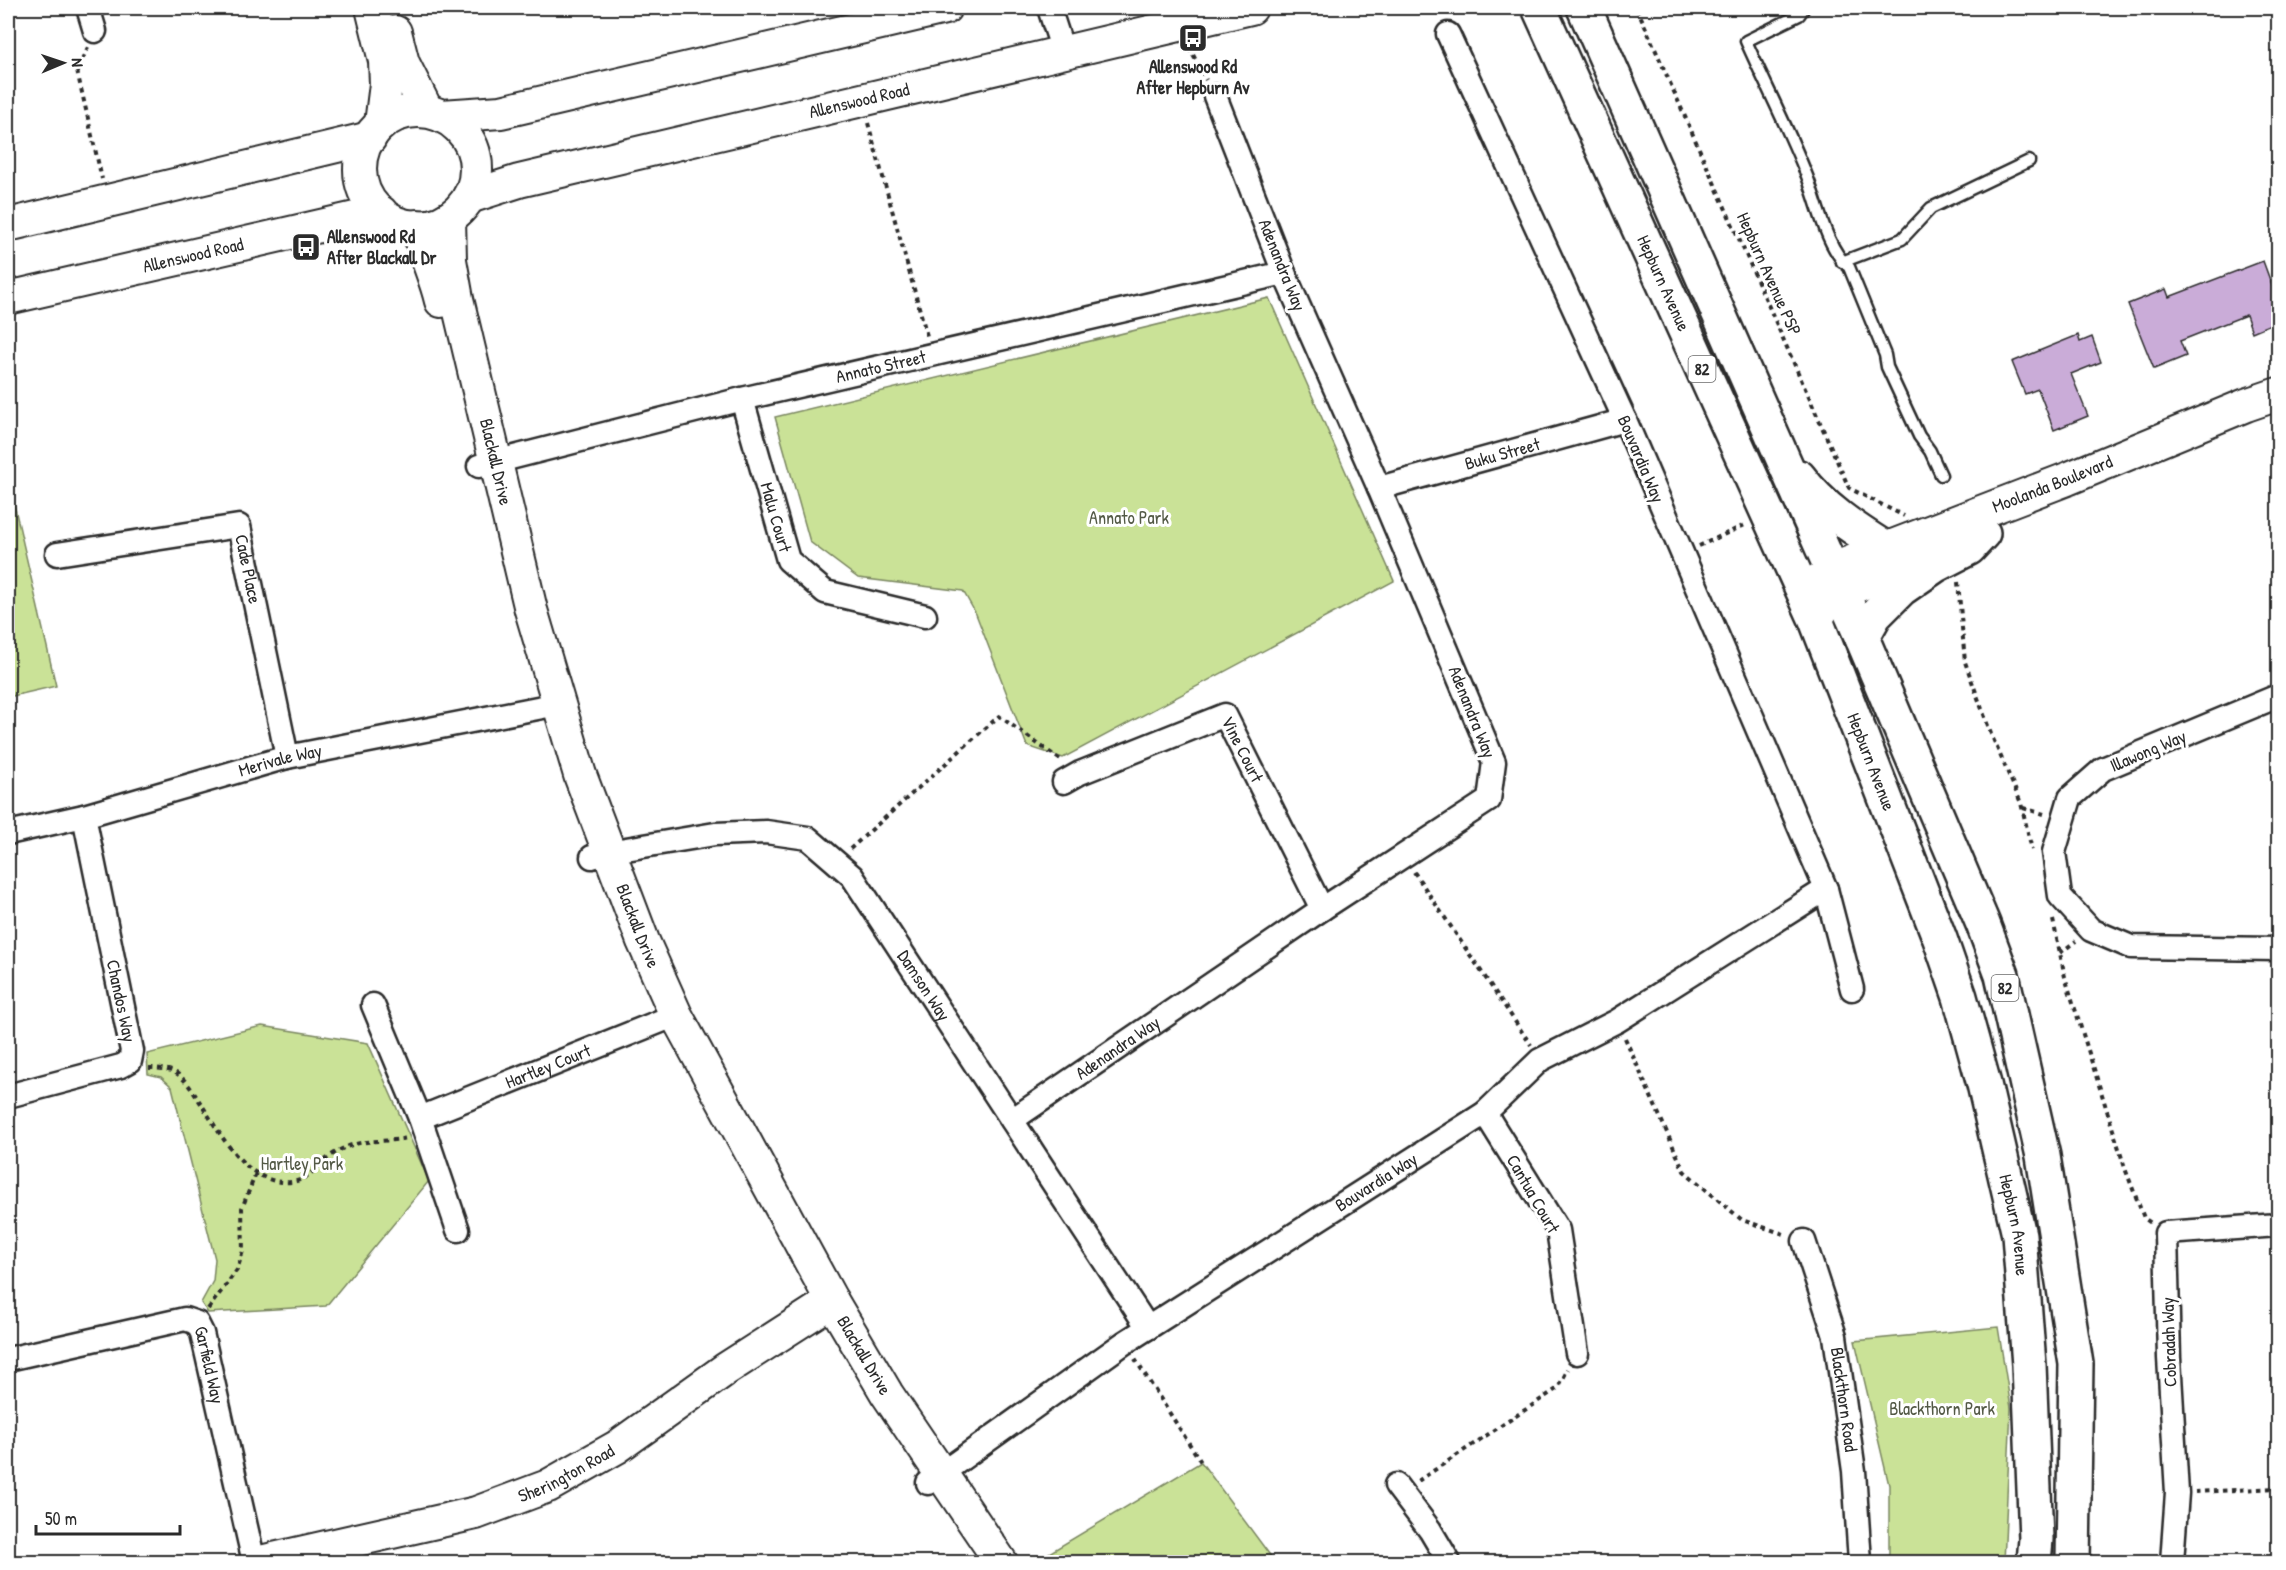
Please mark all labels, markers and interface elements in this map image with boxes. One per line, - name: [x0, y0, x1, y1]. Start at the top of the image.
- bus stop icon: Allenswood Rd After Hepburn Av: [1177, 22, 1209, 54]
- north arrow: [33, 33, 93, 93]
- place label: Allenswood Rd After Hepburn Av: [1137, 54, 1250, 101]
- text: N: [67, 58, 89, 68]
- street label: Allenswood Road: [806, 76, 912, 124]
- street label: Hepburn Avenue PSP: [1731, 208, 1808, 339]
- street label: Adenandra Way: [1253, 215, 1312, 315]
- place label: Allenswood Rd After Blackall Dr: [327, 224, 437, 270]
- street label: Allenswood Road: [140, 231, 246, 279]
- bus stop icon: Allenswood Rd After Blackall Dr: [290, 231, 322, 263]
- street label: Hepburn Avenue: [1631, 231, 1697, 335]
- street label: Annato Street: [833, 343, 929, 389]
- road number: 82: [1688, 356, 1716, 382]
- street label: Bouvardia Way: [1612, 411, 1671, 507]
- street label: Blackall Drive: [474, 416, 519, 508]
- street label: Buku Street: [1462, 431, 1544, 476]
- street label: Moolanda Boulevard: [1989, 449, 2116, 519]
- street label: Malu Court: [754, 479, 798, 556]
- park label: Annato Park: [1089, 505, 1169, 530]
- street label: Cade Place: [229, 532, 268, 606]
- street label: Adenandra Way: [1443, 662, 1502, 762]
- street label: Hepburn Avenue: [1841, 709, 1902, 814]
- street label: Vine Court: [1216, 712, 1270, 787]
- street label: Illawong Way: [2106, 723, 2190, 778]
- street label: Merivale Way: [236, 737, 324, 782]
- street label: Blackall Drive: [610, 880, 666, 972]
- street label: Damson Way: [892, 945, 957, 1026]
- street label: Chandos Way: [101, 957, 142, 1045]
- road number: 82: [1992, 975, 2018, 1001]
- street label: Adenandra Way: [1070, 1010, 1165, 1085]
- street label: Hartley Court: [501, 1037, 595, 1094]
- street label: Bouvardia Way: [1330, 1146, 1422, 1217]
- street label: Cantua Court: [1501, 1150, 1566, 1238]
- park label: Hartley Park: [261, 1151, 344, 1176]
- street label: Hepburn Avenue: [1993, 1172, 2035, 1277]
- street label: Cobradah Way: [2154, 1296, 2183, 1387]
- street label: Blackall Drive: [831, 1311, 898, 1400]
- street label: Garfield Way: [188, 1321, 231, 1406]
- street label: Blackthorn Road: [1825, 1346, 1864, 1453]
- park label: Blackthorn Park: [1889, 1396, 1995, 1421]
- street label: Sherington Road: [514, 1438, 619, 1508]
- scale bar: [36, 1498, 180, 1536]
- text: 50 m: [45, 1506, 77, 1531]

